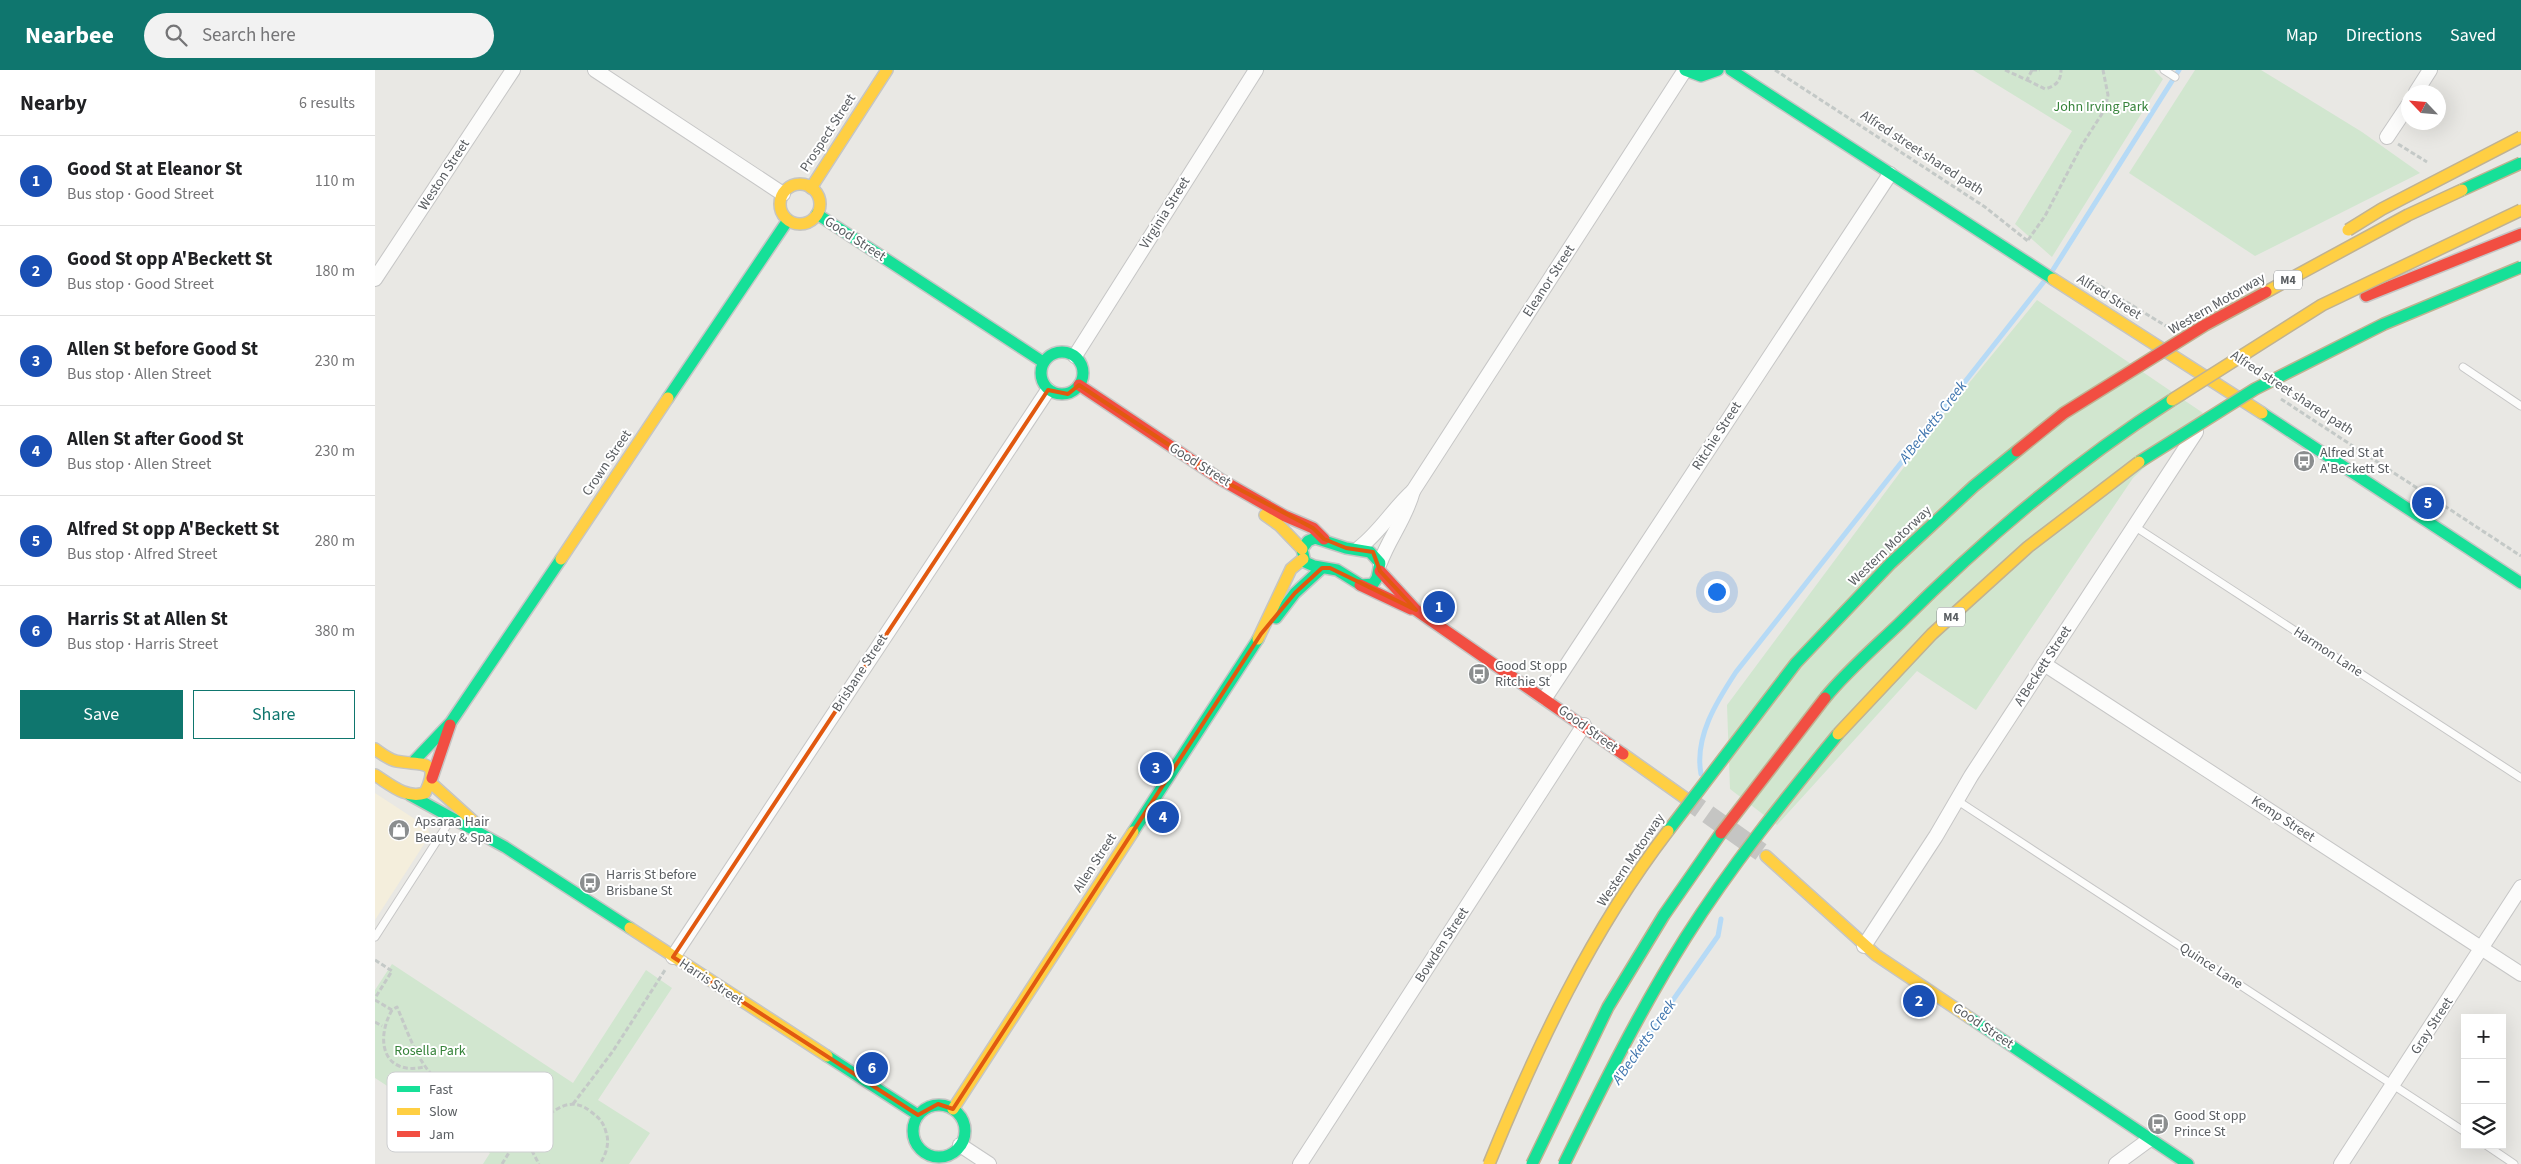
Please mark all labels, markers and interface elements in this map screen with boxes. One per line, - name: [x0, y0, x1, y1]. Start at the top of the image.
- search box: [144, 13, 494, 58]
- text: Nearbee: [25, 18, 114, 53]
- icon: search: [162, 21, 190, 49]
- text: Search here: [202, 22, 296, 49]
- text: Map: [2286, 23, 2318, 48]
- text: Directions: [2346, 23, 2422, 48]
- text: Saved: [2450, 23, 2496, 48]
- north arrow: [2401, 85, 2446, 130]
- text: Nearby: [20, 88, 87, 118]
- street label: Prospect Street: [795, 90, 861, 176]
- text: 6 results: [299, 92, 355, 114]
- park label: John Irving Park: [2054, 97, 2149, 117]
- street label: Alfred street shared path: [1856, 106, 1988, 200]
- street label: Weston Street: [414, 135, 475, 214]
- text: Good St at Eleanor St: [67, 156, 242, 183]
- text: 1: [32, 170, 40, 192]
- text: 110 m: [315, 170, 355, 192]
- street label: Virginia Street: [1135, 173, 1195, 253]
- text: Bus stop · Good Street: [67, 183, 214, 205]
- street label: Good Street: [820, 212, 890, 266]
- street label: Eleanor Street: [1518, 241, 1580, 321]
- text: Good St opp A'Beckett St: [67, 246, 272, 273]
- text: 2: [32, 260, 40, 282]
- text: 180 m: [315, 260, 355, 282]
- street label: Western Motorway: [2165, 268, 2269, 340]
- street label: Alfred Street: [2073, 269, 2145, 325]
- road number: M4: [2274, 270, 2302, 290]
- text: Bus stop · Good Street: [67, 273, 214, 295]
- text: Allen St before Good St: [67, 336, 258, 363]
- street label: Alfred street shared path: [2226, 346, 2358, 440]
- text: 3: [32, 350, 40, 372]
- text: 230 m: [315, 350, 355, 372]
- text: Bus stop · Allen Street: [67, 363, 211, 385]
- water label: A'Becketts Creek: [1893, 376, 1972, 468]
- street label: Ritchie Street: [1687, 398, 1747, 474]
- text: Allen St after Good St: [67, 426, 244, 453]
- street label: Crown Street: [577, 426, 637, 500]
- street label: Good Street: [1165, 438, 1235, 492]
- text: 4: [32, 440, 40, 462]
- text: 230 m: [315, 440, 355, 462]
- place label: Alfred St at A'Beckett St: [2320, 443, 2389, 479]
- bus stop icon: Alfred St at A'Beckett St: [2292, 449, 2316, 473]
- text: Bus stop · Allen Street: [67, 453, 211, 475]
- pin: 5: [2412, 484, 2444, 522]
- street label: Western Motorway: [1844, 501, 1936, 591]
- text: Alfred St opp A'Beckett St: [67, 516, 279, 543]
- text: 5: [32, 530, 40, 552]
- text: 280 m: [315, 530, 355, 552]
- text: Bus stop · Alfred Street: [67, 543, 217, 565]
- your location: [1704, 579, 1730, 605]
- pin: 1: [1423, 588, 1455, 626]
- text: Harris St at Allen St: [67, 606, 228, 633]
- road number: M4: [1937, 608, 1965, 626]
- text: 6: [32, 620, 40, 642]
- text: 380 m: [315, 620, 355, 642]
- street label: A'Beckett Street: [2009, 622, 2077, 710]
- street label: Harmon Lane: [2289, 622, 2367, 682]
- street label: Brisbane Street: [827, 630, 893, 716]
- text: Bus stop · Harris Street: [67, 633, 218, 655]
- place label: Good St opp Ritchie St: [1495, 656, 1567, 692]
- bus stop icon: Good St opp Ritchie St: [1467, 662, 1491, 686]
- button: Save: [20, 690, 183, 739]
- button: Share: [193, 690, 355, 739]
- street label: Good Street: [1554, 700, 1622, 758]
- pin: 3: [1140, 749, 1172, 787]
- street label: Kemp Street: [2247, 791, 2319, 847]
- pin: 4: [1147, 798, 1179, 836]
- street label: Western Motorway: [1592, 809, 1670, 911]
- place label: Apsaraa Hair Beauty & Spa: [415, 812, 492, 848]
- shop icon: Apsaraa Hair Beauty & Spa: [387, 818, 411, 842]
- street label: Allen Street: [1068, 829, 1122, 897]
- place label: Harris St before Brisbane St: [606, 865, 697, 901]
- bus stop icon: Harris St before Brisbane St: [578, 871, 602, 895]
- street label: Bowden Street: [1410, 903, 1474, 987]
- street label: Quince Lane: [2175, 938, 2247, 994]
- street label: Harris Street: [675, 954, 747, 1010]
- pin: 2: [1903, 982, 1935, 1020]
- street label: Gray Street: [2406, 993, 2458, 1059]
- water label: A'Becketts Creek: [1606, 994, 1682, 1090]
- street label: Good Street: [1949, 998, 2018, 1054]
- map controls: [2461, 1014, 2506, 1149]
- button: +: [2461, 1014, 2506, 1059]
- park label: Rosella Park: [394, 1041, 466, 1061]
- pin: 6: [856, 1049, 888, 1087]
- button: −: [2461, 1059, 2506, 1104]
- legend: [387, 1072, 553, 1152]
- text: Fast: [429, 1080, 453, 1100]
- text: Slow: [429, 1102, 458, 1122]
- button: layers: [2461, 1104, 2506, 1149]
- place label: Good St opp Prince St: [2174, 1106, 2246, 1142]
- bus stop icon: Good St opp Prince St: [2146, 1112, 2170, 1136]
- text: Jam: [429, 1125, 454, 1145]

